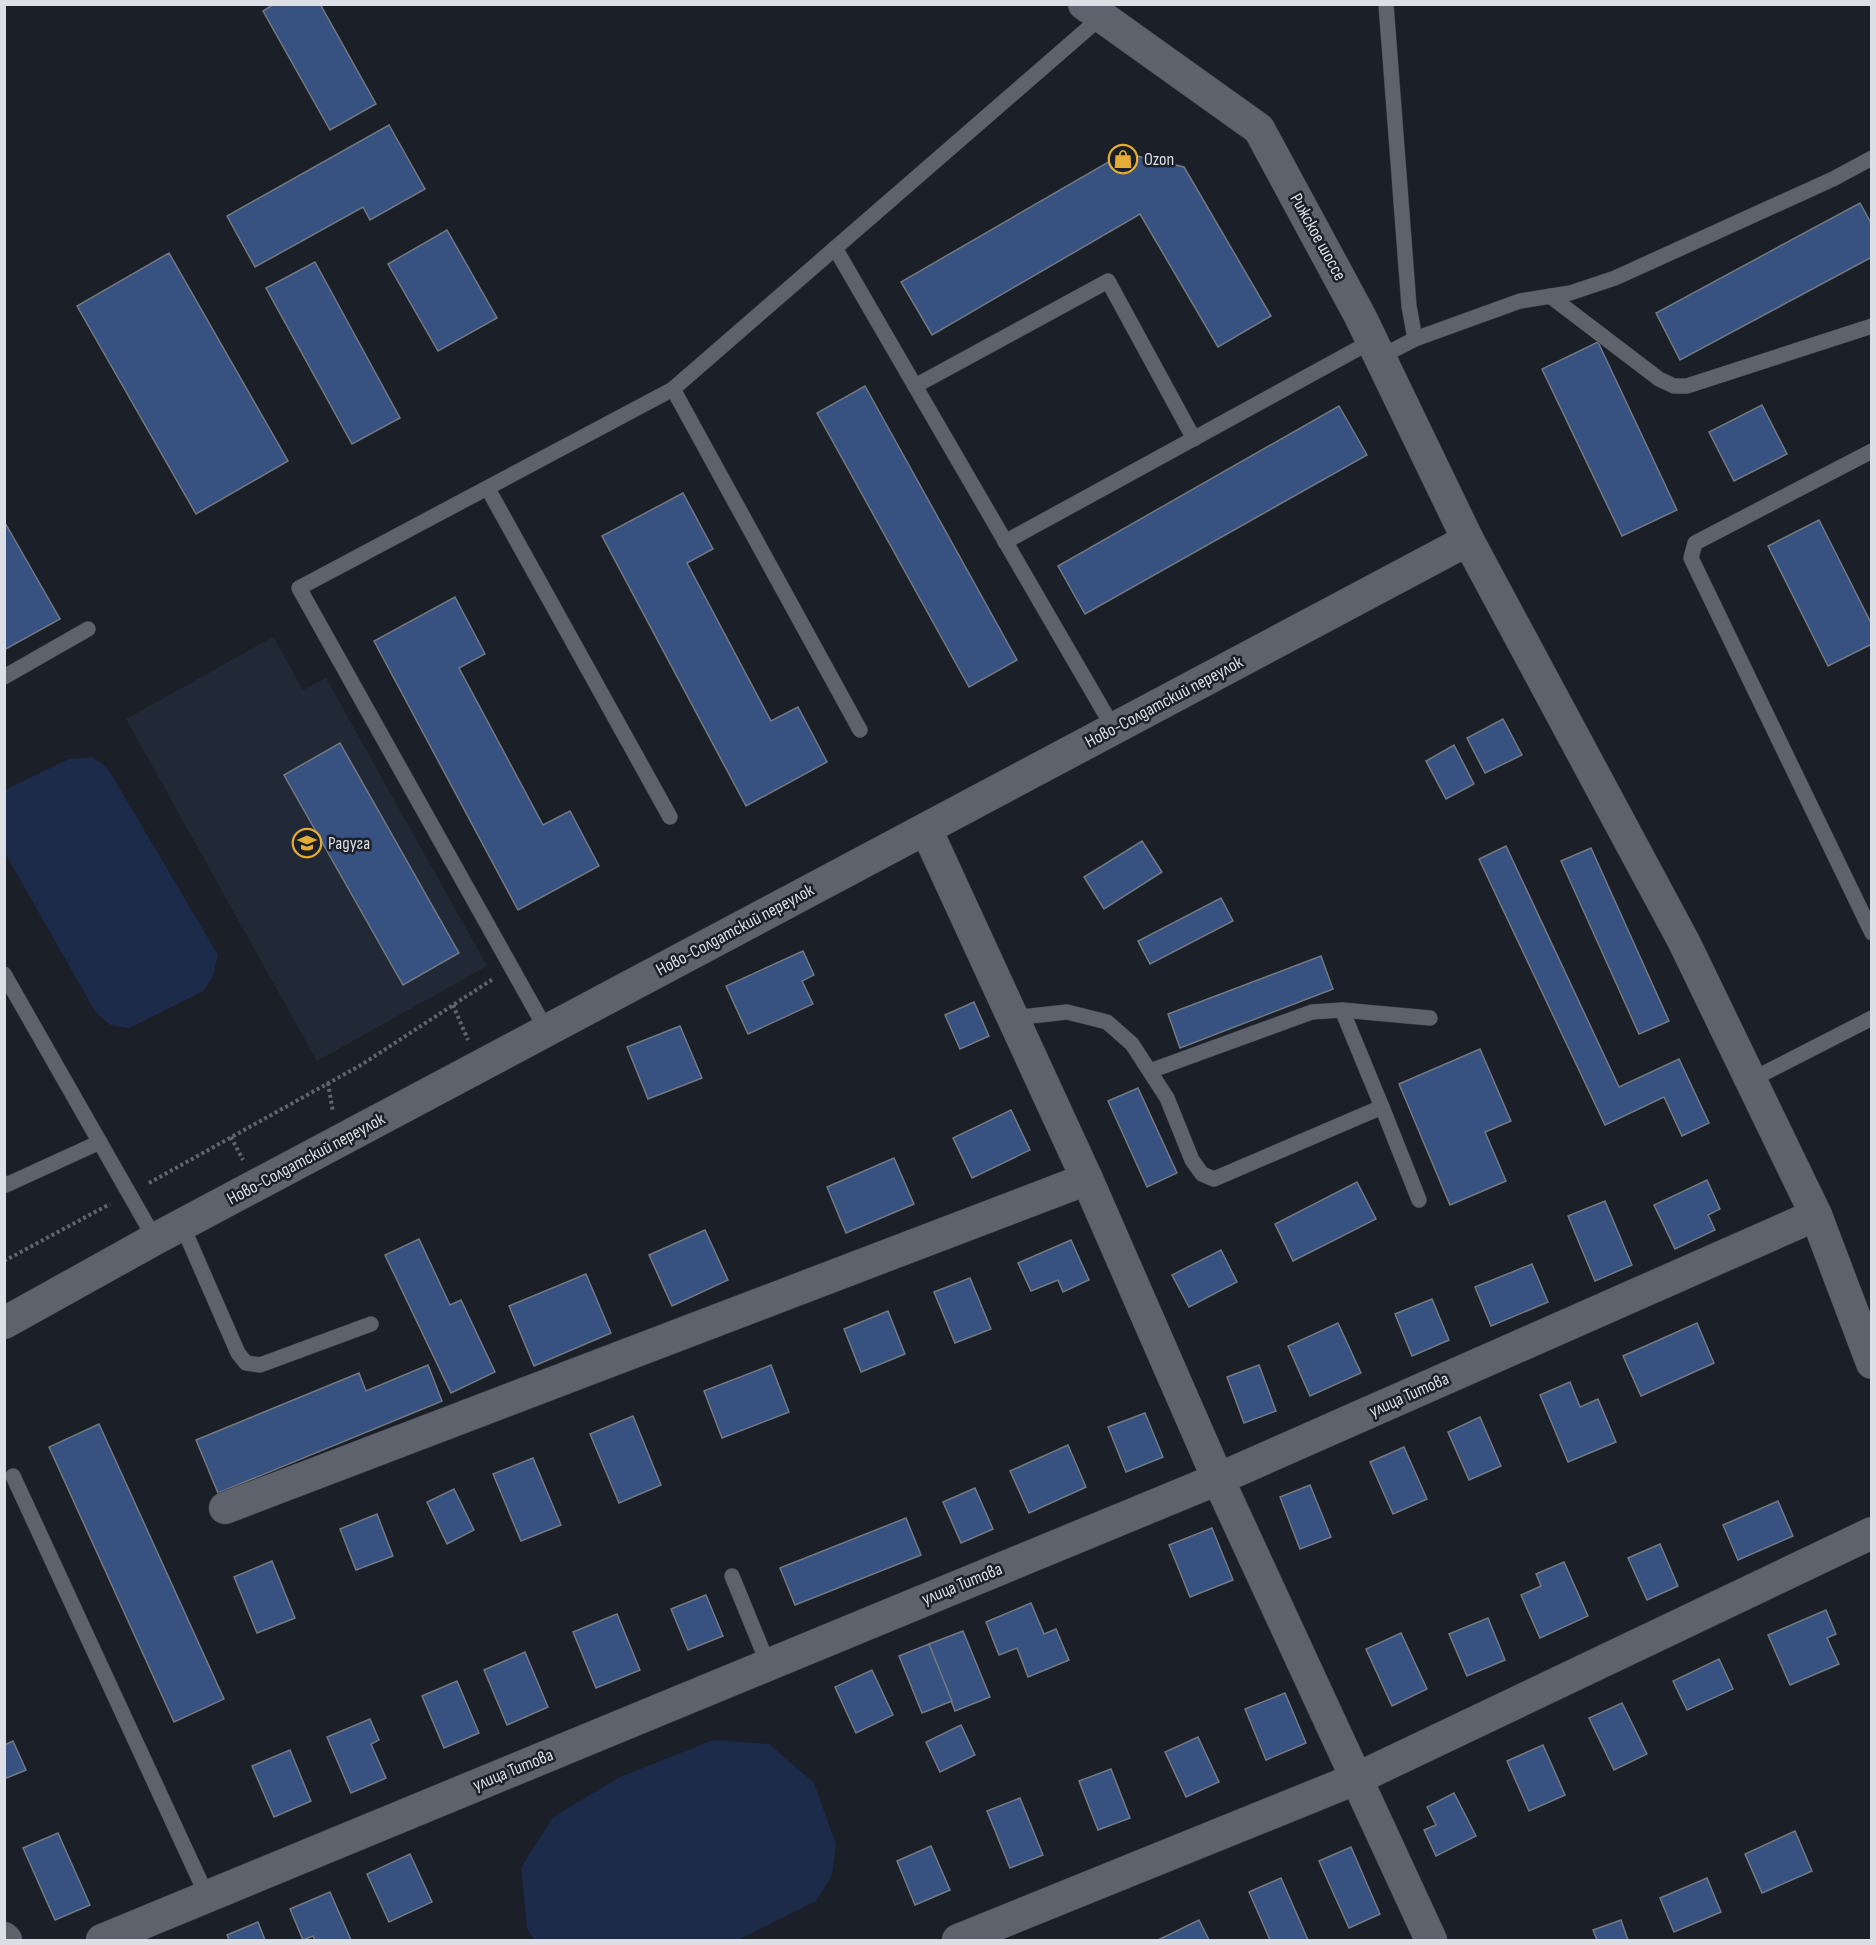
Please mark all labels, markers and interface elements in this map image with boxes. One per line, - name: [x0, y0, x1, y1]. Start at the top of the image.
- shop icon: Ozon: [1107, 143, 1139, 175]
- place label: Ozon: [1144, 149, 1174, 170]
- street label: Рижское шоссе: [1285, 190, 1351, 284]
- street label: Ново-Солдатский переулок: [1082, 651, 1247, 752]
- school or university icon: Радуга: [291, 827, 323, 859]
- place label: Радуга: [328, 833, 370, 854]
- street label: Ново-Солдатский переулок: [653, 879, 818, 980]
- street label: Ново-Солдатский переулок: [224, 1108, 389, 1209]
- street label: улица Титова: [1366, 1368, 1452, 1422]
- street label: улица Титова: [919, 1558, 1005, 1610]
- street label: улица Титова: [470, 1744, 556, 1796]

